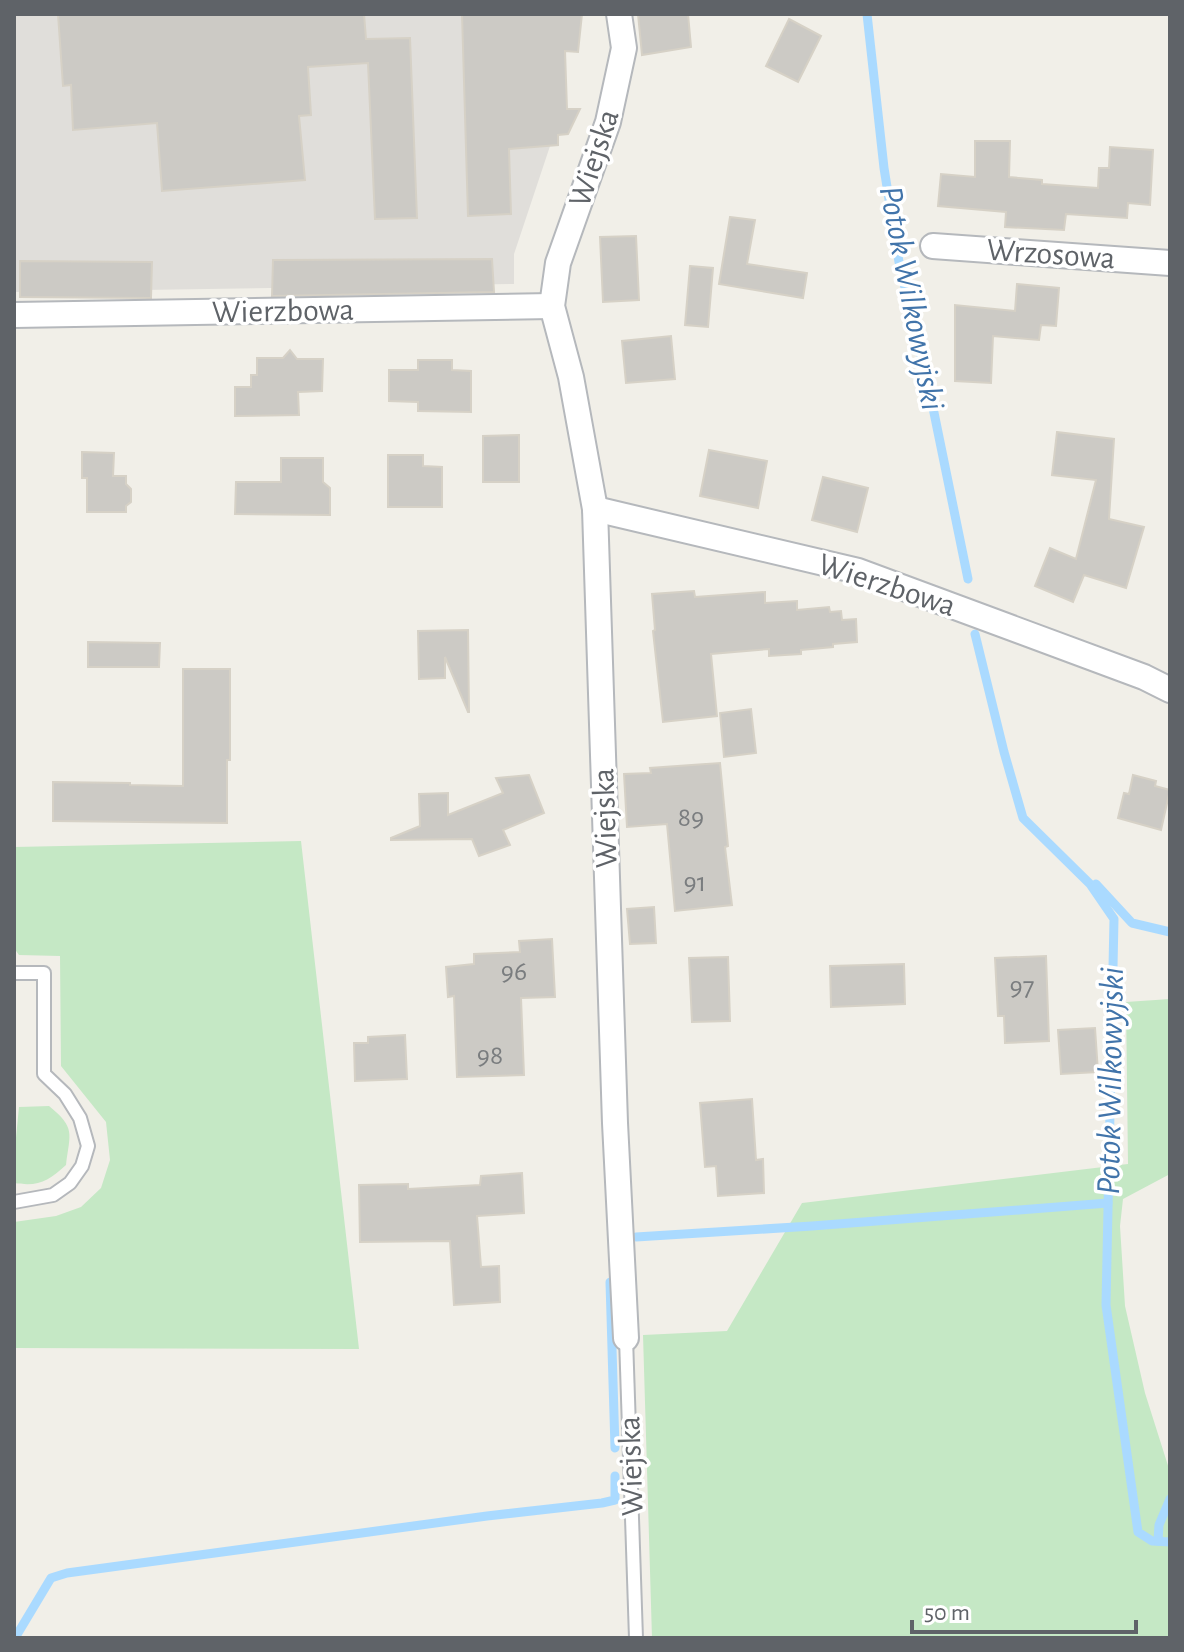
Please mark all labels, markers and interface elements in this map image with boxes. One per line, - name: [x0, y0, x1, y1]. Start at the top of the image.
- street label: Wiejska: [563, 105, 625, 211]
- water label: Potok Wilkowyjski: [873, 183, 949, 413]
- street label: Wrzosowa: [986, 234, 1116, 274]
- street label: Wierzbowa: [212, 294, 354, 328]
- street label: Wierzbowa: [814, 548, 960, 622]
- street label: Wiejska: [587, 767, 623, 869]
- house number: 89: [678, 804, 704, 832]
- house number: 91: [684, 869, 706, 897]
- house number: 96: [501, 958, 527, 986]
- water label: Potok Wilkowyjski: [1092, 967, 1130, 1195]
- house number: 97: [1010, 973, 1034, 1001]
- house number: 98: [477, 1042, 503, 1070]
- street label: Wiejska: [613, 1415, 649, 1517]
- scale bar: [912, 1584, 1136, 1634]
- text: 50 m: [924, 1601, 970, 1625]

